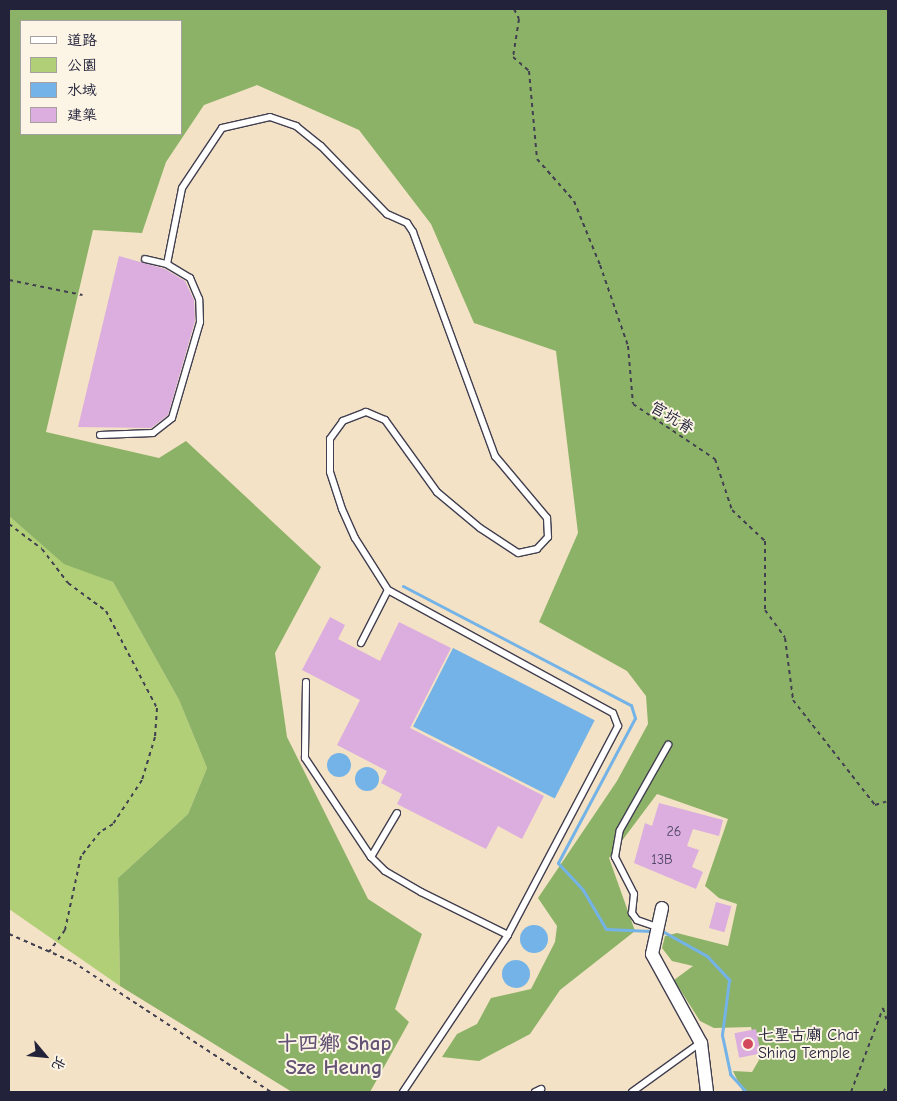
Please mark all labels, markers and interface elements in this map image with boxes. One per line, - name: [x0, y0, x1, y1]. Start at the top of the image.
- legend: [20, 20, 182, 135]
- text: 道路: [67, 31, 97, 49]
- text: 公園: [67, 56, 97, 74]
- text: 水域: [67, 81, 97, 99]
- text: 建築: [67, 106, 97, 124]
- street label: 官坑脊: [646, 397, 698, 439]
- house number: 26: [667, 824, 681, 840]
- house number: 13B: [651, 852, 673, 868]
- place label: 七聖古廟 Chat Shing Temple: [758, 1025, 859, 1063]
- district label: 十四鄉 Shap Sze Heung: [277, 1030, 391, 1080]
- north arrow: [20, 1031, 70, 1081]
- marker: 七聖古廟 Chat Shing Temple: [742, 1038, 754, 1050]
- text: 北: [48, 1053, 69, 1073]

